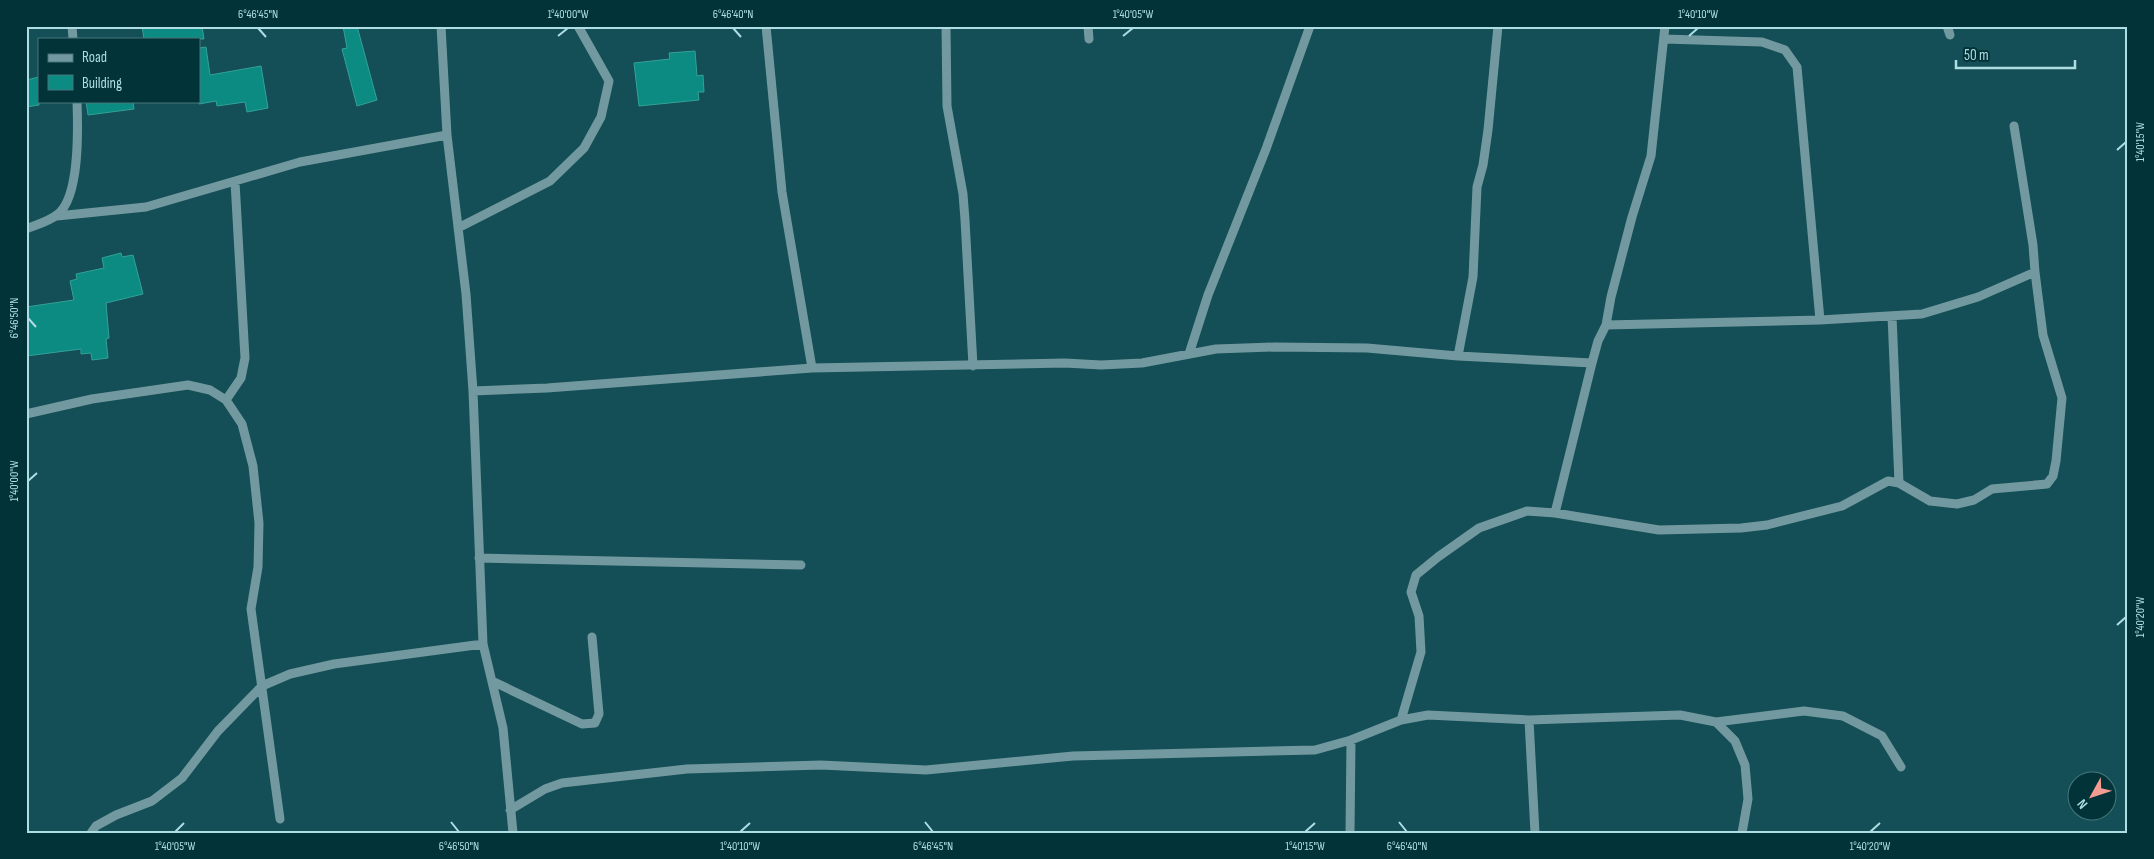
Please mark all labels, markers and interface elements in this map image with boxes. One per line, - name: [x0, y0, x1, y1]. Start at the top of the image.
- text: 6°46'45"N: [238, 7, 278, 22]
- text: 1°40'00"W: [547, 7, 589, 22]
- text: 6°46'40"N: [713, 7, 753, 22]
- text: 1°40'05"W: [1113, 7, 1154, 22]
- text: 1°40'10"W: [1678, 7, 1718, 22]
- legend: [38, 38, 200, 102]
- scale bar: [1956, 38, 2075, 70]
- text: 50 m: [1964, 46, 1989, 65]
- text: Road: [82, 48, 107, 67]
- text: Building: [82, 74, 122, 93]
- text: 1°40'15"W: [2133, 122, 2148, 162]
- text: 6°46'50"N: [7, 298, 22, 338]
- text: 1°40'00"W: [7, 460, 22, 502]
- text: 1°40'20"W: [2133, 596, 2148, 637]
- north arrow: [2066, 772, 2116, 822]
- text: N: [2074, 796, 2091, 812]
- text: 1°40'05"W: [155, 839, 196, 854]
- text: 6°46'50"N: [439, 839, 479, 854]
- text: 1°40'10"W: [720, 839, 760, 854]
- text: 6°46'45"N: [913, 839, 953, 854]
- text: 1°40'15"W: [1285, 839, 1325, 854]
- text: 6°46'40"N: [1387, 839, 1427, 854]
- text: 1°40'20"W: [1850, 839, 1891, 854]

